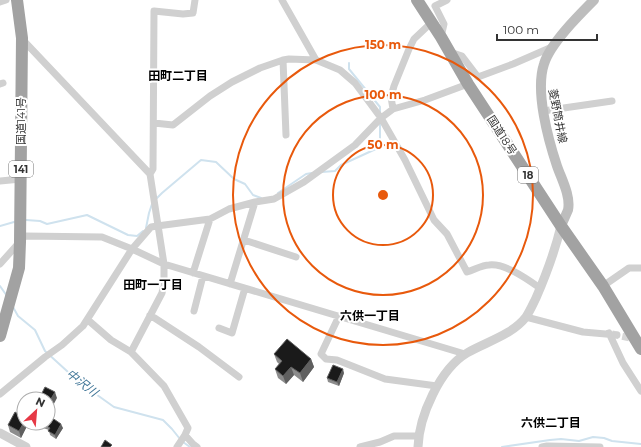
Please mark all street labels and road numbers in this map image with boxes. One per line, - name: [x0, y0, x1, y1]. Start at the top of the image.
- street label: 菱野筒井線: [546, 88, 570, 144]
- street label: 国道141号: [14, 97, 28, 145]
- street label: 国道18号: [484, 113, 520, 157]
- road number: 141: [9, 161, 33, 177]
- road number: 18: [518, 167, 538, 183]

